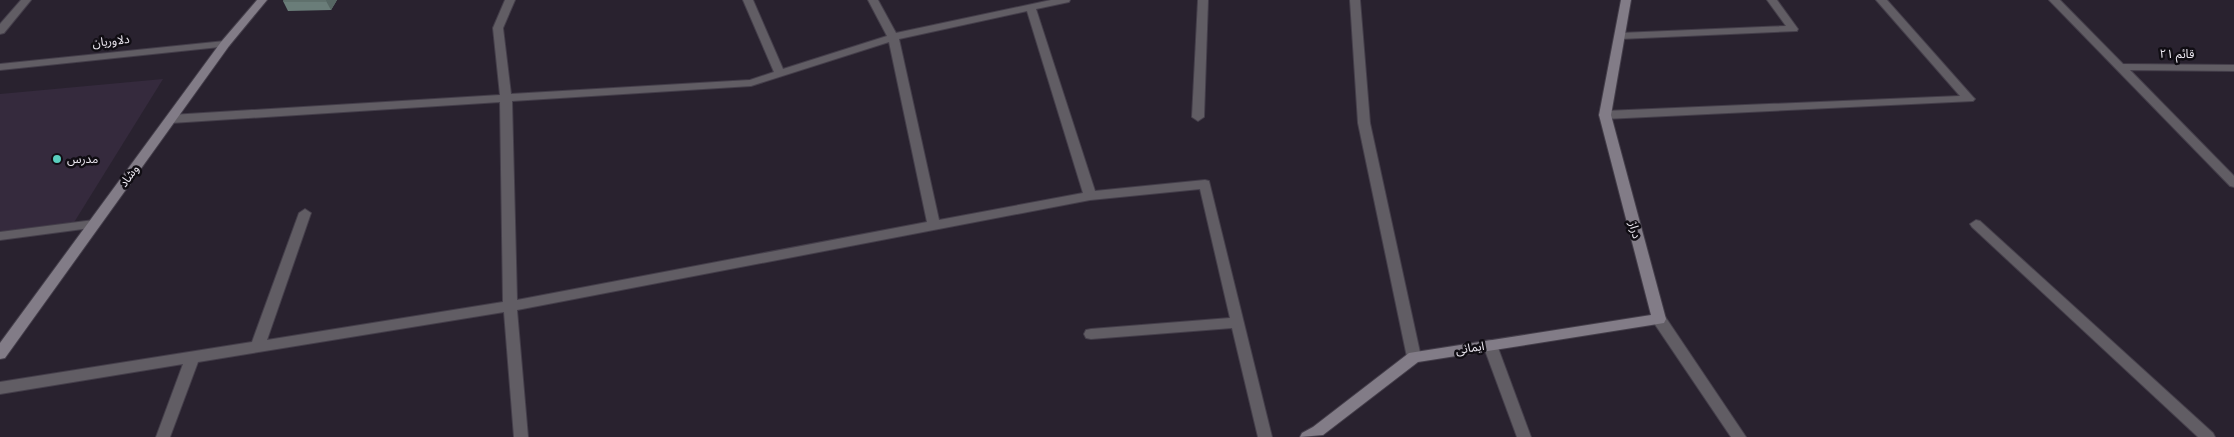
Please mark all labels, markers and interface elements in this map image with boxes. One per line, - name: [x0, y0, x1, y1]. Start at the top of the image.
- street label: دلاوریان: [91, 30, 131, 51]
- street label: قائم ۲۱: [2160, 45, 2194, 63]
- place label: مدرس: [67, 150, 98, 167]
- marker: مدرس: [51, 153, 63, 165]
- street label: وشاد: [115, 161, 143, 190]
- street label: دراز: [1625, 218, 1646, 241]
- street label: ایمانی: [1454, 337, 1486, 358]

